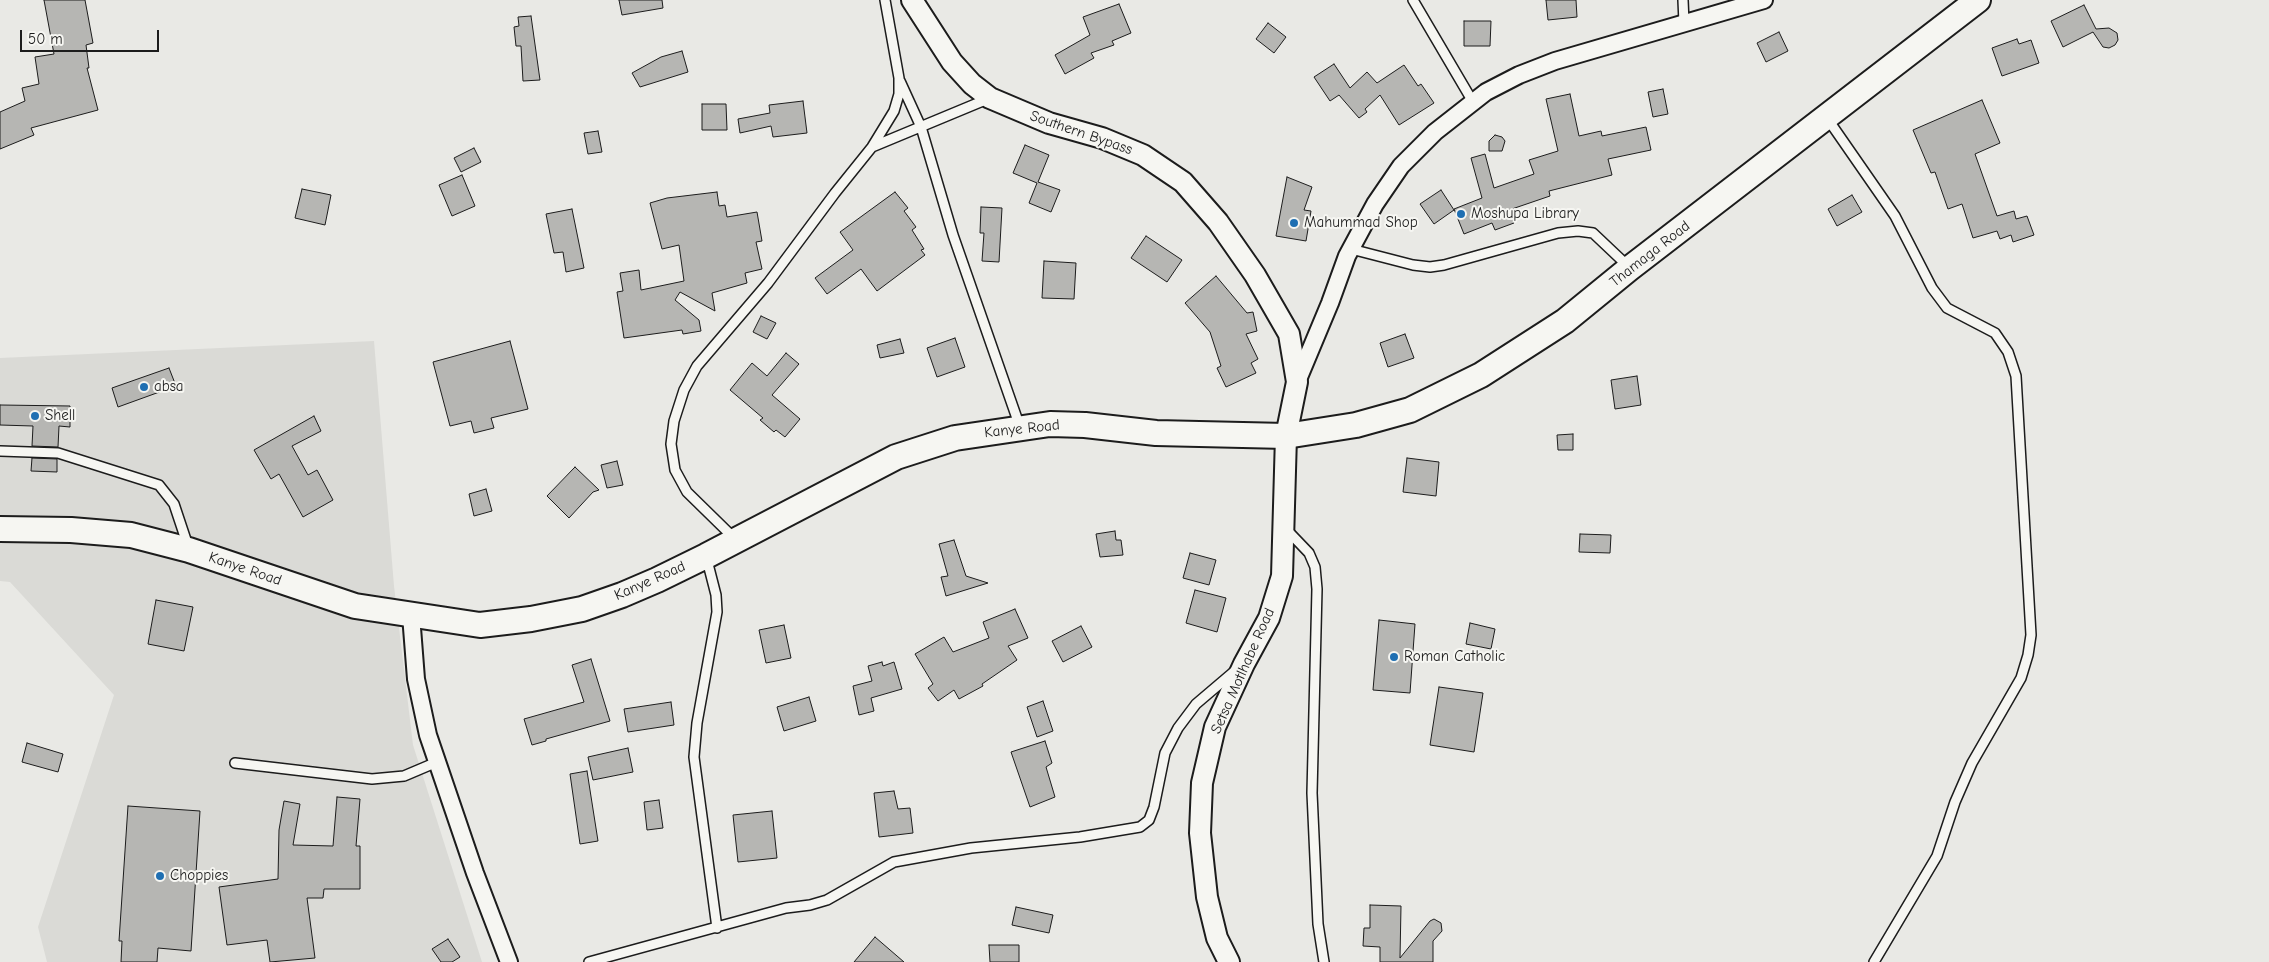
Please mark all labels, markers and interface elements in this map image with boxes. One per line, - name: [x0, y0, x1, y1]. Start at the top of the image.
- scale bar: [22, 20, 161, 52]
- text: 50 m: [28, 30, 63, 48]
- street label: Southern Bypass: [1027, 107, 1135, 159]
- place label: Moshupa Library: [1471, 205, 1579, 223]
- marker: Moshupa Library: [1455, 208, 1467, 220]
- place label: Mahummad Shop: [1304, 214, 1418, 232]
- marker: Mahummad Shop: [1288, 217, 1300, 229]
- street label: Thamaga Road: [1606, 217, 1694, 291]
- place label: absa: [154, 378, 184, 396]
- marker: absa: [138, 381, 150, 393]
- place label: Shell: [45, 407, 75, 425]
- marker: Shell: [29, 410, 41, 422]
- street label: Kanye Road: [983, 416, 1061, 442]
- street label: Kanye Road: [206, 548, 284, 590]
- street label: Kanye Road: [612, 557, 688, 605]
- street label: Setsa Motlhabe Road: [1207, 605, 1279, 737]
- place label: Roman Catholic: [1404, 648, 1505, 666]
- marker: Roman Catholic: [1388, 651, 1400, 663]
- place label: Choppies: [170, 867, 228, 885]
- marker: Choppies: [154, 870, 166, 882]

